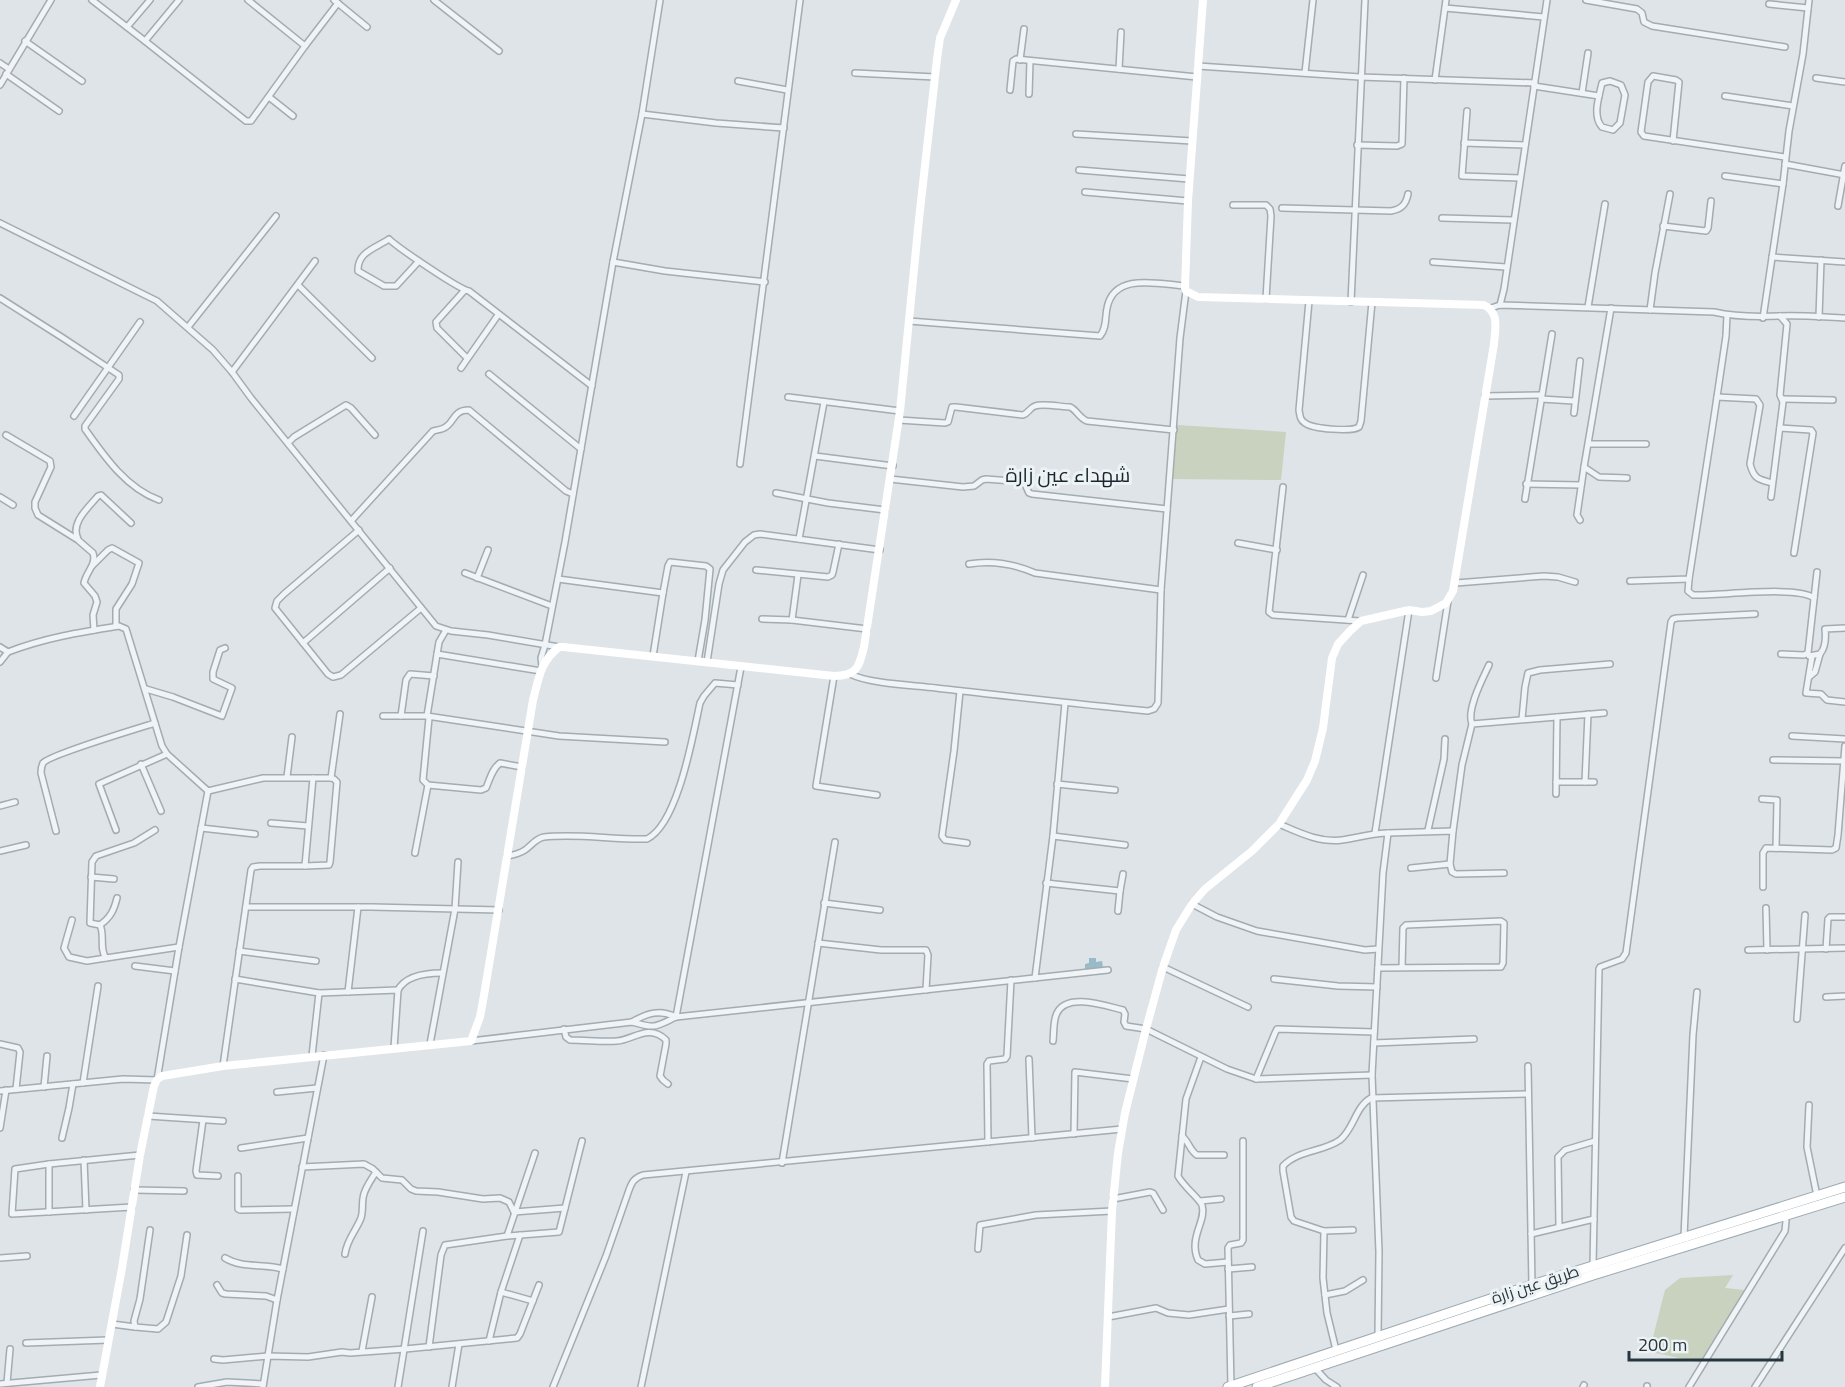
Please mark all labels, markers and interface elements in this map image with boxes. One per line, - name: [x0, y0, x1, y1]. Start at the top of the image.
- district label: شهداء عين زارة: [1006, 459, 1130, 490]
- street label: طريق عين زارة: [1488, 1259, 1582, 1309]
- scale bar: [1629, 1324, 1782, 1362]
- text: 200 m: [1638, 1331, 1687, 1358]

